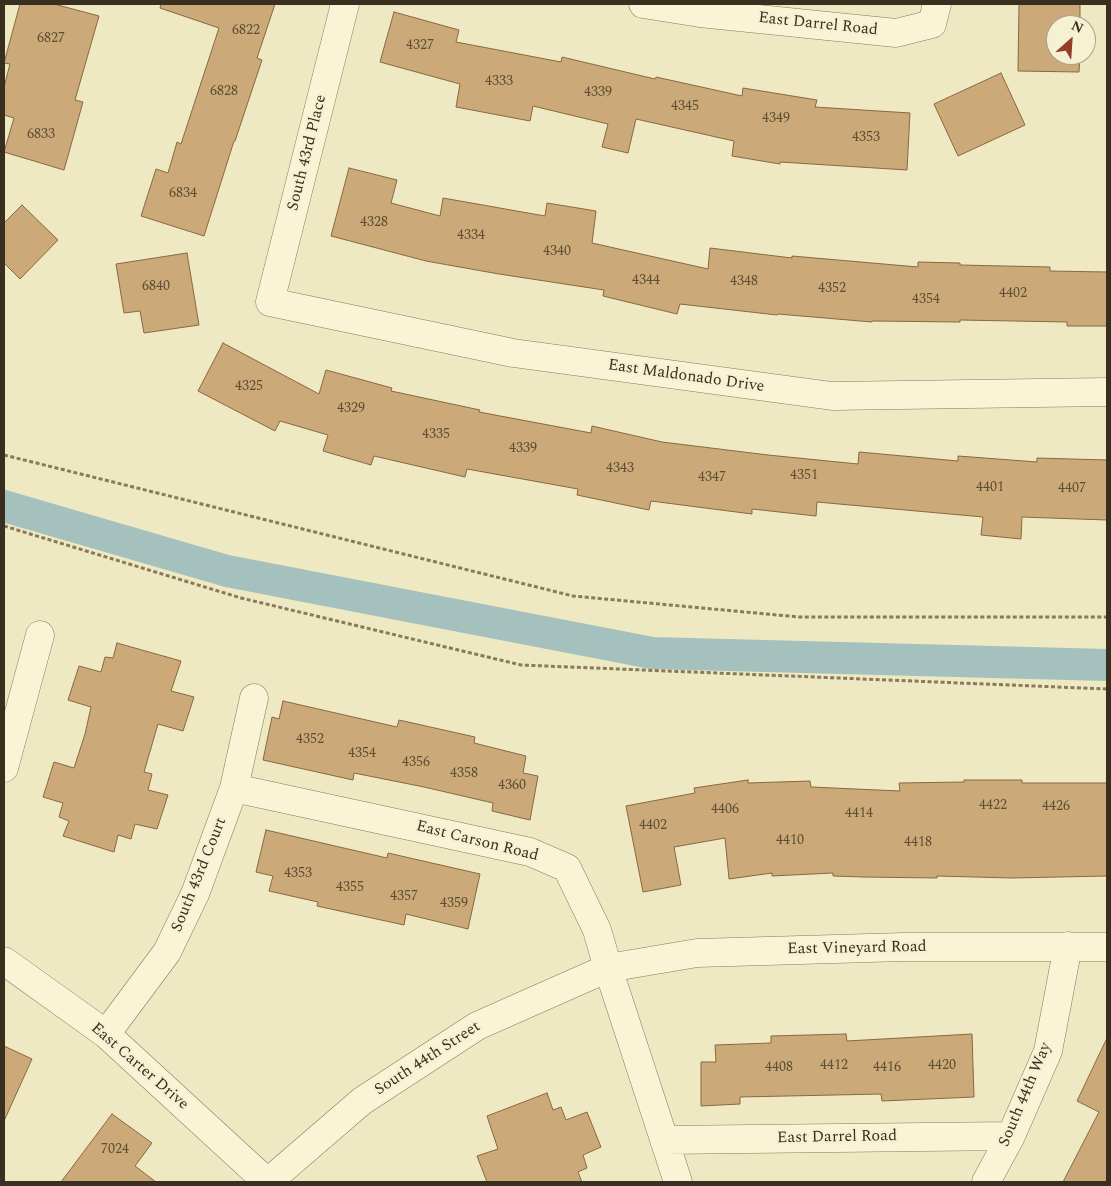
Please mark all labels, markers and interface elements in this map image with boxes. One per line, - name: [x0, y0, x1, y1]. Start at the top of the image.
- street label: East Darrel Road: [757, 9, 879, 41]
- north arrow: [1046, 15, 1096, 65]
- text: N: [1068, 15, 1087, 39]
- house number: 6822: [232, 23, 260, 39]
- house number: 6827: [37, 31, 65, 47]
- house number: 4327: [406, 38, 434, 54]
- house number: 4333: [485, 74, 513, 90]
- house number: 6828: [210, 84, 238, 100]
- house number: 4339: [584, 85, 612, 101]
- street label: South 43rd Place: [284, 93, 332, 213]
- house number: 4345: [671, 99, 699, 115]
- house number: 4349: [762, 111, 790, 127]
- house number: 6833: [27, 127, 55, 143]
- house number: 4353: [852, 130, 880, 146]
- house number: 6834: [169, 186, 197, 202]
- house number: 4328: [360, 215, 388, 231]
- house number: 4334: [457, 228, 485, 244]
- house number: 4340: [543, 244, 571, 260]
- house number: 4344: [632, 273, 660, 289]
- house number: 4348: [730, 274, 758, 290]
- house number: 6840: [142, 279, 170, 295]
- house number: 4352: [818, 281, 846, 297]
- house number: 4402: [999, 286, 1027, 302]
- house number: 4354: [912, 292, 940, 308]
- street label: East Maldonado Drive: [606, 357, 766, 397]
- house number: 4325: [235, 379, 263, 395]
- house number: 4329: [337, 401, 365, 417]
- house number: 4335: [422, 427, 450, 443]
- house number: 4339: [509, 441, 537, 457]
- house number: 4343: [606, 461, 634, 477]
- house number: 4351: [790, 468, 818, 484]
- house number: 4347: [698, 470, 726, 486]
- house number: 4401: [976, 480, 1004, 496]
- house number: 4407: [1058, 481, 1086, 497]
- house number: 4352: [296, 732, 324, 748]
- house number: 4354: [348, 746, 376, 762]
- house number: 4356: [402, 755, 430, 771]
- house number: 4358: [450, 766, 478, 782]
- house number: 4360: [498, 778, 526, 794]
- house number: 4422: [979, 798, 1007, 814]
- house number: 4426: [1042, 799, 1070, 815]
- house number: 4406: [711, 802, 739, 818]
- house number: 4414: [845, 806, 873, 822]
- street label: South 43rd Court: [168, 815, 232, 935]
- street label: East Carson Road: [414, 818, 540, 866]
- house number: 4402: [639, 818, 667, 834]
- house number: 4410: [776, 833, 804, 849]
- house number: 4418: [904, 835, 932, 851]
- house number: 4353: [284, 866, 312, 882]
- house number: 4355: [336, 880, 364, 896]
- house number: 4357: [390, 889, 418, 905]
- house number: 4359: [440, 896, 468, 912]
- street label: East Vineyard Road: [787, 938, 927, 960]
- street label: South 44th Street: [371, 1018, 485, 1100]
- street label: East Carter Drive: [86, 1019, 192, 1115]
- street label: South 44th Way: [995, 1040, 1057, 1150]
- house number: 4412: [820, 1058, 848, 1074]
- house number: 4420: [928, 1058, 956, 1074]
- house number: 4408: [765, 1060, 793, 1076]
- house number: 4416: [873, 1060, 901, 1076]
- street label: East Darrel Road: [777, 1127, 897, 1149]
- house number: 7024: [101, 1142, 129, 1158]

